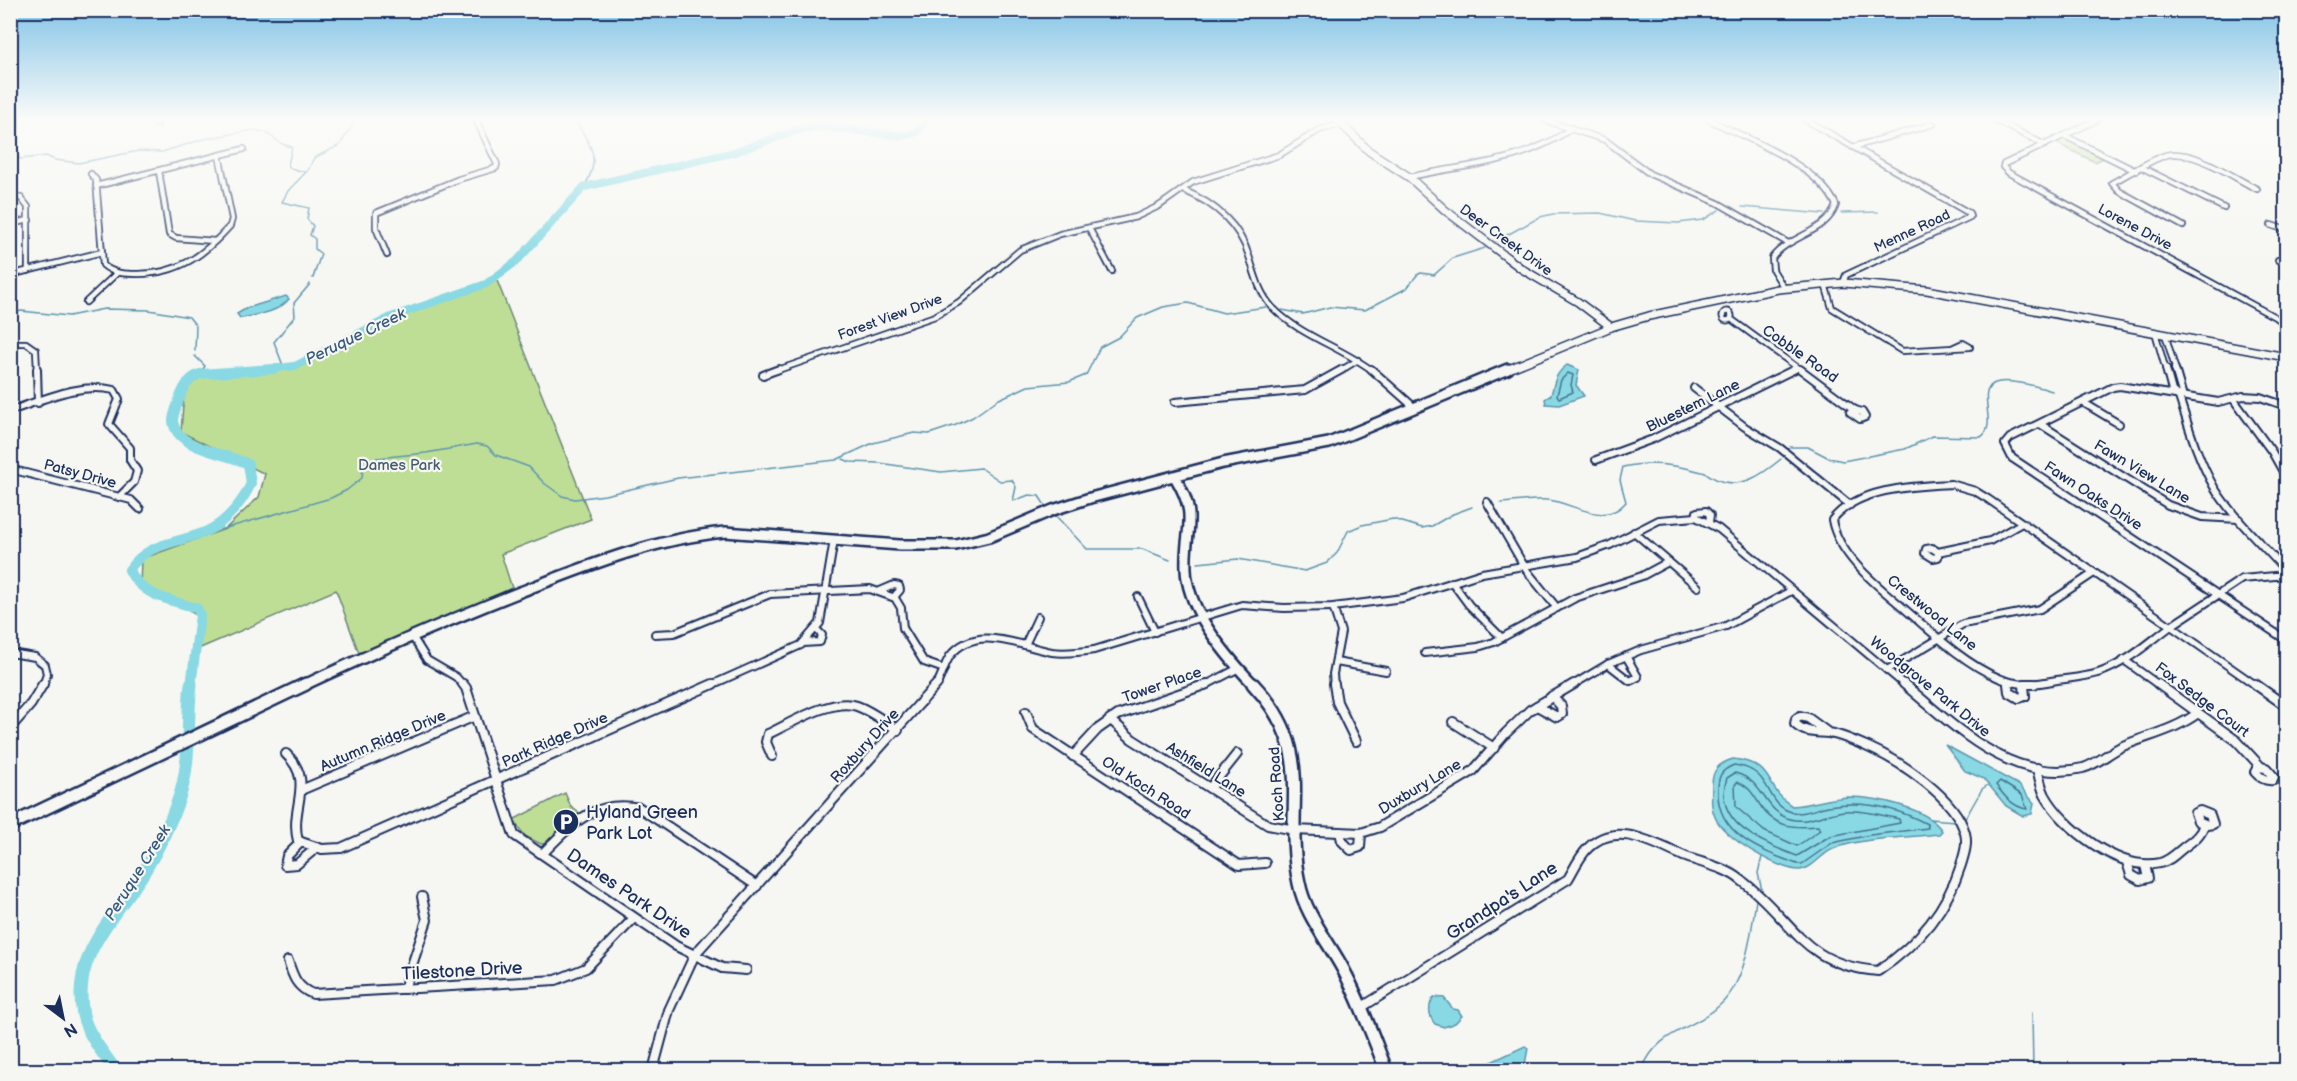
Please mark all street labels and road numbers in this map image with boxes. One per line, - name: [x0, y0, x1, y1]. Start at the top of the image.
- street label: Lorene Drive: [2095, 200, 2175, 254]
- street label: Deer Creek Drive: [1456, 201, 1556, 279]
- street label: Menne Road: [1871, 206, 1953, 256]
- street label: Forest View Drive: [835, 290, 945, 344]
- street label: Cobble Road: [1758, 321, 1842, 387]
- street label: Bluestem Lane: [1643, 375, 1743, 437]
- street label: Fawn View Lane: [2090, 436, 2194, 508]
- street label: Patsy Drive: [42, 455, 119, 493]
- street label: Fawn Oaks Drive: [2040, 457, 2146, 535]
- street label: Crestwood Lane: [1883, 571, 1981, 655]
- street label: Woodgrove Park Drive: [1866, 632, 1994, 742]
- street label: Fox Sedge Court: [2151, 658, 2253, 742]
- street label: Tower Place: [1120, 663, 1204, 707]
- street label: Roxbury Drive: [827, 705, 903, 787]
- street label: Autumn Ridge Drive: [317, 706, 449, 776]
- street label: Park Ridge Drive: [499, 708, 611, 772]
- street label: Ashfield Lane: [1163, 738, 1249, 802]
- street label: Koch Road: [1265, 746, 1289, 822]
- street label: Old Koch Road: [1098, 752, 1194, 824]
- street label: Duxbury Lane: [1375, 755, 1465, 819]
- street label: Dames Park Drive: [563, 845, 696, 944]
- street label: Grandpa's Lane: [1442, 857, 1562, 945]
- street label: Tilestone Drive: [401, 957, 523, 985]

